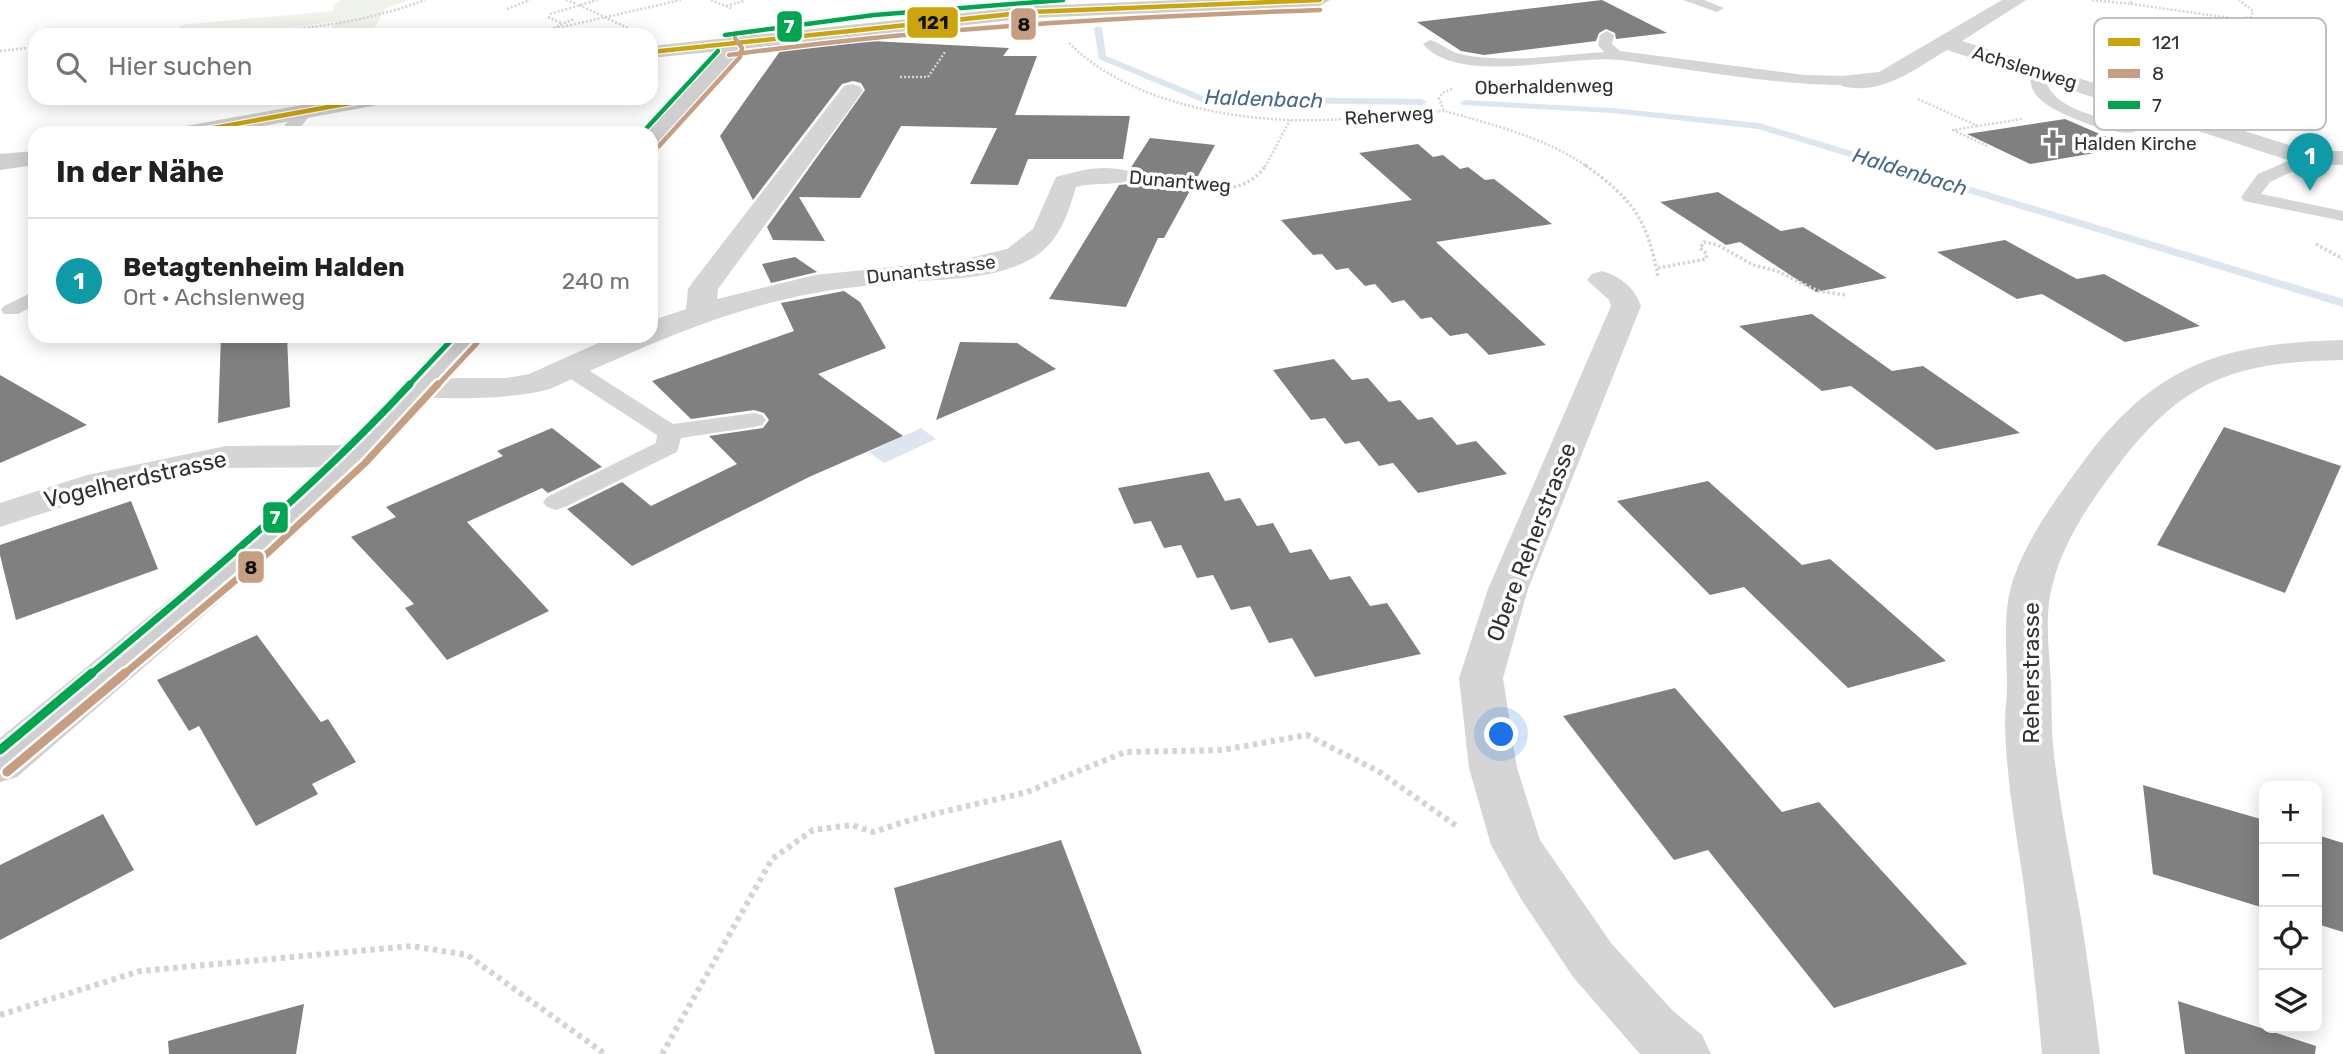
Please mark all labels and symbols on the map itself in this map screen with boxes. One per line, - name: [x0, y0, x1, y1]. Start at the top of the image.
- line badge: 121: [906, 6, 959, 39]
- line badge: 8: [1010, 7, 1037, 41]
- line badge: 7: [776, 10, 803, 43]
- text: 121: [917, 11, 949, 34]
- text: 8: [1018, 13, 1031, 36]
- text: 7: [784, 15, 795, 38]
- legend: [2094, 18, 2326, 130]
- text: 121: [2152, 31, 2179, 54]
- street label: Achslenweg: [1970, 41, 2080, 94]
- text: 8: [2152, 62, 2164, 85]
- street label: Oberhaldenweg: [1474, 74, 1614, 99]
- water label: Haldenbach: [1204, 84, 1324, 113]
- text: 7: [2152, 94, 2162, 117]
- street label: Reherweg: [1344, 101, 1434, 130]
- church icon: Halden Kirche: [2038, 128, 2068, 158]
- place label: Halden Kirche: [2074, 132, 2197, 155]
- pin: 1: [2287, 133, 2333, 191]
- water label: Haldenbach: [1850, 142, 1970, 201]
- street label: Dunantweg: [1128, 166, 1232, 197]
- street label: Dunantstrasse: [865, 250, 997, 289]
- street label: Obere Reherstrasse: [1480, 439, 1582, 645]
- street label: Vogelherdstrasse: [41, 444, 229, 514]
- line badge: 7: [262, 501, 289, 534]
- text: 7: [270, 506, 281, 529]
- line badge: 8: [237, 550, 265, 584]
- text: 8: [245, 556, 258, 579]
- street label: Reherstrasse: [2017, 602, 2045, 744]
- your location: [1484, 717, 1518, 751]

